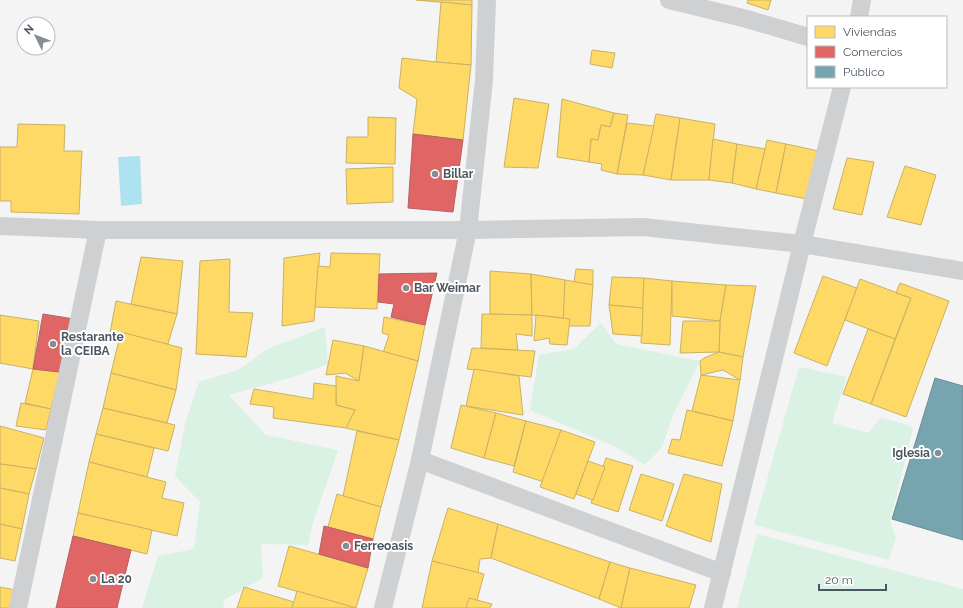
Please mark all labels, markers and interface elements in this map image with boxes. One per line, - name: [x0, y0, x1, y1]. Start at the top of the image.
- north arrow: [16, 16, 56, 56]
- legend: [807, 16, 947, 88]
- text: N: [21, 22, 37, 37]
- text: Viviendas: [843, 25, 897, 39]
- text: Comercios: [843, 45, 903, 59]
- text: Público: [843, 65, 885, 79]
- place label: Billar: [443, 167, 474, 181]
- marker: Billar: [430, 169, 440, 179]
- place label: Bar Weimar: [414, 281, 481, 295]
- marker: Bar Weimar: [401, 283, 411, 293]
- place label: Restarante la CEIBA: [61, 330, 124, 358]
- marker: Restarante la CEIBA: [48, 339, 58, 349]
- place label: Iglesia: [892, 446, 930, 460]
- marker: Iglesia: [933, 448, 943, 458]
- place label: Ferreoasis: [354, 539, 413, 553]
- marker: Ferreoasis: [341, 541, 351, 551]
- scale bar: [819, 566, 886, 592]
- place label: La 20: [101, 572, 132, 586]
- text: 20 m: [825, 573, 853, 587]
- marker: La 20: [88, 574, 98, 584]

